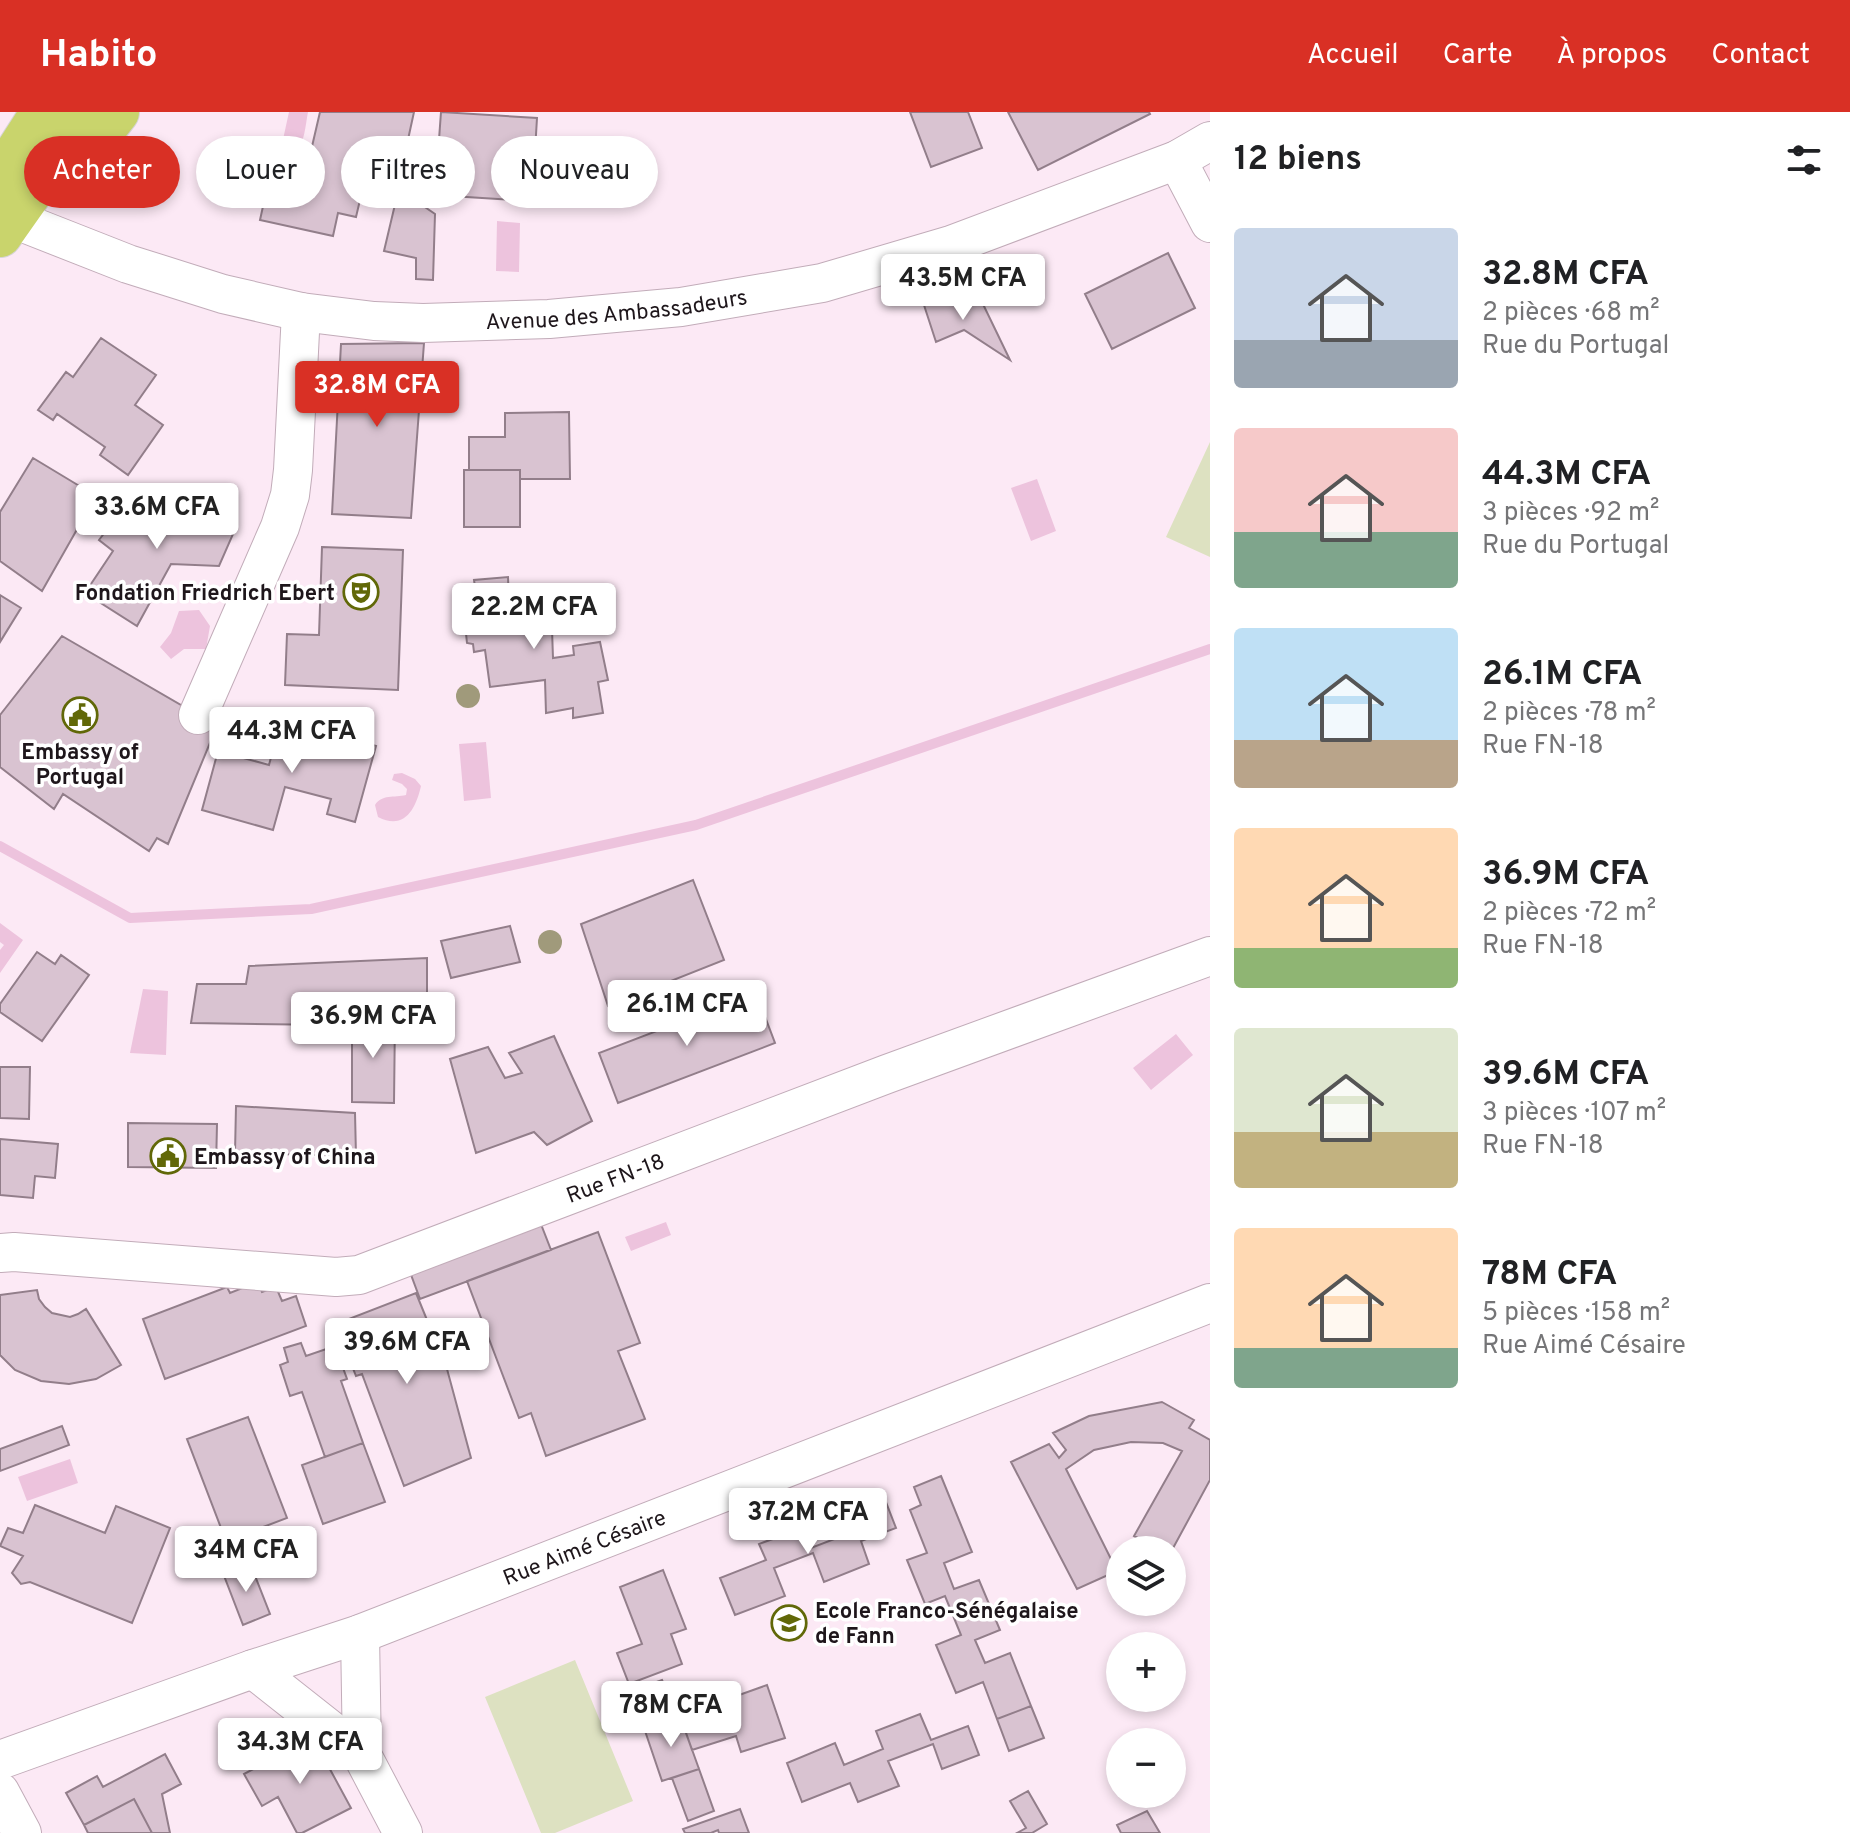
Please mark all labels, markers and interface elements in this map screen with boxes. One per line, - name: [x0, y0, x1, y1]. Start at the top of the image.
- text: Habito: [40, 32, 158, 81]
- text: Accueil: [1307, 38, 1399, 74]
- text: Carte: [1443, 38, 1513, 74]
- text: À propos: [1557, 38, 1667, 74]
- text: Contact: [1711, 38, 1810, 74]
- chip: Acheter: [24, 136, 180, 208]
- chip: Louer: [196, 136, 325, 208]
- chip: Filtres: [341, 136, 475, 208]
- chip: Nouveau: [491, 136, 658, 208]
- icon: filters: [1782, 138, 1826, 182]
- text: 12 biens: [1234, 139, 1362, 182]
- pin: 43.5M CFA: [871, 254, 1055, 322]
- text: 32.8M CFA: [1482, 254, 1649, 297]
- icon: home: [1298, 260, 1394, 356]
- text: 43.5M CFA: [899, 263, 1027, 296]
- street label: Avenue des Ambassadeurs: [485, 285, 750, 337]
- text: 2 pièces · 68 m²: [1482, 297, 1660, 330]
- text: Rue du Portugal: [1482, 330, 1669, 363]
- pin: 32.8M CFA: [285, 361, 469, 429]
- text: 32.8M CFA: [313, 370, 441, 403]
- text: 44.3M CFA: [1482, 454, 1651, 497]
- icon: home: [1298, 460, 1394, 556]
- pin: 33.6M CFA: [65, 483, 249, 551]
- text: 33.6M CFA: [93, 492, 221, 525]
- text: 3 pièces · 92 m²: [1482, 497, 1659, 530]
- text: Rue du Portugal: [1482, 530, 1669, 563]
- theatre icon: Fondation Friedrich Ebert: [342, 573, 380, 611]
- place label: Fondation Friedrich Ebert: [75, 581, 335, 608]
- pin: 22.2M CFA: [442, 583, 626, 651]
- text: 22.2M CFA: [470, 592, 598, 625]
- text: 26.1M CFA: [1482, 654, 1642, 697]
- icon: home: [1298, 660, 1394, 756]
- public building icon: Embassy of Portugal: [61, 696, 99, 734]
- text: 2 pièces · 78 m²: [1482, 697, 1656, 730]
- pin: 44.3M CFA: [200, 707, 384, 775]
- text: 44.3M CFA: [227, 716, 357, 749]
- text: Rue FN-18: [1482, 730, 1604, 763]
- place label: Embassy of Portugal: [21, 740, 139, 792]
- text: 36.9M CFA: [1482, 854, 1649, 897]
- icon: home: [1298, 860, 1394, 956]
- text: 2 pièces · 72 m²: [1482, 897, 1656, 930]
- text: Rue FN-18: [1482, 930, 1604, 963]
- pin: 26.1M CFA: [595, 980, 779, 1048]
- text: 26.1M CFA: [626, 989, 748, 1022]
- pin: 36.9M CFA: [281, 992, 465, 1060]
- text: 36.9M CFA: [309, 1001, 437, 1034]
- text: 39.6M CFA: [1482, 1054, 1649, 1097]
- icon: home: [1298, 1060, 1394, 1156]
- text: 3 pièces · 107 m²: [1482, 1097, 1666, 1130]
- text: Rue FN-18: [1482, 1130, 1604, 1163]
- public building icon: Embassy of China: [149, 1137, 187, 1175]
- place label: Embassy of China: [194, 1145, 375, 1172]
- street label: Rue FN-18: [563, 1149, 669, 1211]
- text: 78M CFA: [1482, 1254, 1617, 1297]
- icon: home: [1298, 1260, 1394, 1356]
- text: 5 pièces · 158 m²: [1482, 1297, 1670, 1330]
- pin: 39.6M CFA: [315, 1318, 499, 1386]
- text: 39.6M CFA: [343, 1327, 471, 1360]
- text: Rue Aimé Césaire: [1482, 1330, 1686, 1363]
- pin: 37.2M CFA: [716, 1488, 900, 1556]
- text: 37.2M CFA: [747, 1497, 869, 1530]
- street label: Rue Aimé Césaire: [500, 1505, 670, 1593]
- pin: 34M CFA: [172, 1526, 320, 1594]
- text: 34M CFA: [193, 1535, 299, 1568]
- map controls: [1106, 1536, 1186, 1808]
- button: layers: [1106, 1536, 1186, 1616]
- place label: Ecole Franco-Sénégalaise de Fann: [815, 1599, 1079, 1651]
- school or university icon: Ecole Franco-Sénégalaise de Fann: [770, 1604, 808, 1642]
- button: +: [1106, 1632, 1186, 1712]
- pin: 78M CFA: [597, 1681, 745, 1749]
- text: 78M CFA: [619, 1690, 723, 1723]
- pin: 34.3M CFA: [208, 1718, 392, 1786]
- text: 34.3M CFA: [236, 1727, 364, 1760]
- button: −: [1106, 1728, 1186, 1808]

